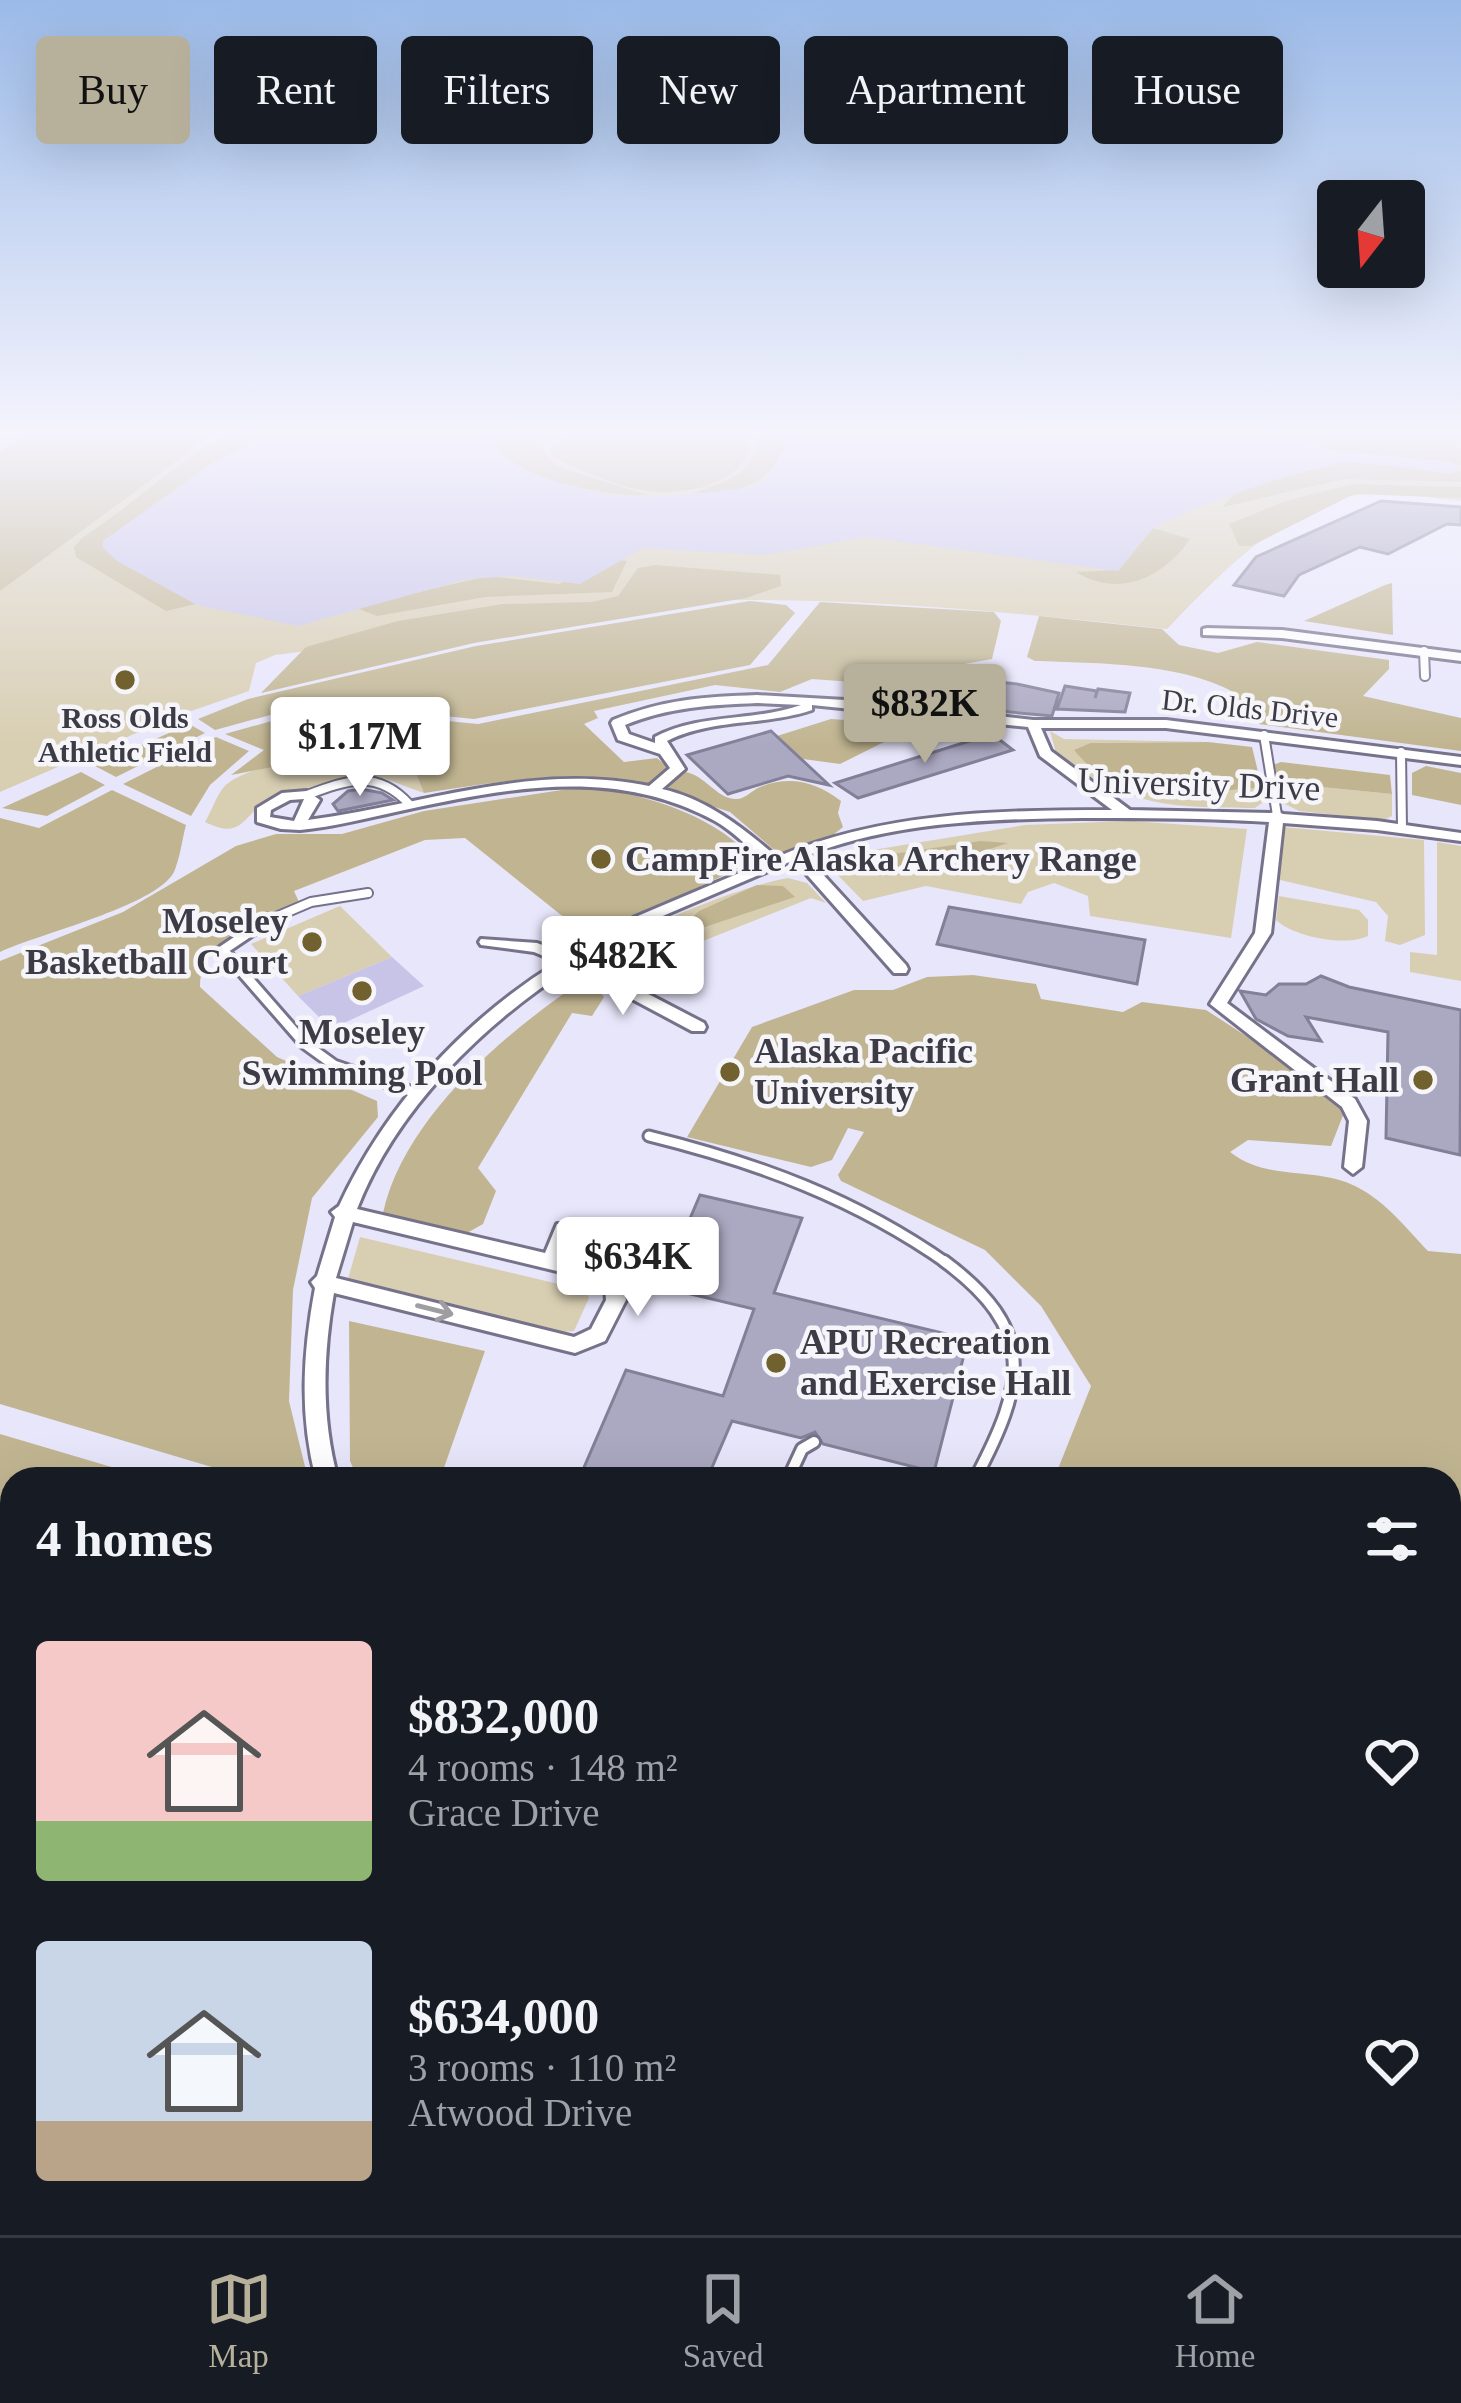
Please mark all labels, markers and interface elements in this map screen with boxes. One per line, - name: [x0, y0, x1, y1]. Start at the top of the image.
- chip: Buy: [36, 36, 190, 144]
- chip: Rent: [214, 36, 377, 144]
- chip: Filters: [401, 36, 593, 144]
- chip: New: [617, 36, 780, 144]
- chip: Apartment: [804, 36, 1068, 144]
- chip: House: [1092, 36, 1283, 144]
- north arrow: [1317, 180, 1425, 288]
- map controls: [1317, 180, 1425, 288]
- pin: $832K: [841, 664, 1009, 766]
- marker: Ross Olds Athletic Field: [112, 667, 138, 693]
- text: $832K: [871, 681, 979, 724]
- street label: Dr. Olds Drive: [1160, 682, 1340, 734]
- pin: $1.17M: [262, 697, 458, 799]
- place label: Ross Olds Athletic Field: [38, 701, 212, 768]
- text: $1.17M: [298, 714, 422, 757]
- street label: University Drive: [1077, 760, 1321, 808]
- place label: CampFire Alaska Archery Range: [625, 839, 1137, 879]
- marker: CampFire Alaska Archery Range: [588, 846, 614, 872]
- place label: Moseley Basketball Court: [25, 901, 288, 982]
- pin: $482K: [539, 916, 707, 1018]
- marker: Moseley Basketball Court: [299, 929, 325, 955]
- text: $482K: [569, 933, 677, 976]
- marker: Moseley Swimming Pool: [349, 978, 375, 1004]
- place label: Moseley Swimming Pool: [241, 1012, 483, 1093]
- place label: Alaska Pacific University: [754, 1031, 973, 1112]
- marker: Alaska Pacific University: [717, 1059, 743, 1085]
- place label: Grant Hall: [1230, 1060, 1399, 1100]
- marker: Grant Hall: [1410, 1067, 1436, 1093]
- pin: $634K: [554, 1217, 722, 1319]
- text: $634K: [584, 1234, 692, 1277]
- one-way arrow: [415, 1300, 453, 1322]
- place label: APU Recreation and Exercise Hall: [800, 1322, 1071, 1403]
- marker: APU Recreation and Exercise Hall: [763, 1350, 789, 1376]
- icon: filters: [1359, 1506, 1425, 1572]
- text: 4 homes: [36, 1511, 213, 1567]
- text: $832,000: [408, 1688, 599, 1744]
- icon: home: [132, 1689, 276, 1833]
- icon: heart: [1359, 1728, 1425, 1794]
- text: 4 rooms · 148 m²: [408, 1746, 678, 1789]
- text: Grace Drive: [408, 1791, 600, 1834]
- text: $634,000: [408, 1988, 599, 2044]
- icon: home: [132, 1989, 276, 2133]
- icon: heart: [1359, 2028, 1425, 2094]
- text: 3 rooms · 110 m²: [408, 2046, 676, 2089]
- text: Atwood Drive: [408, 2091, 632, 2134]
- tab: Map: [206, 2266, 272, 2375]
- tab: Saved: [683, 2266, 763, 2375]
- tab: Home: [1175, 2266, 1255, 2375]

